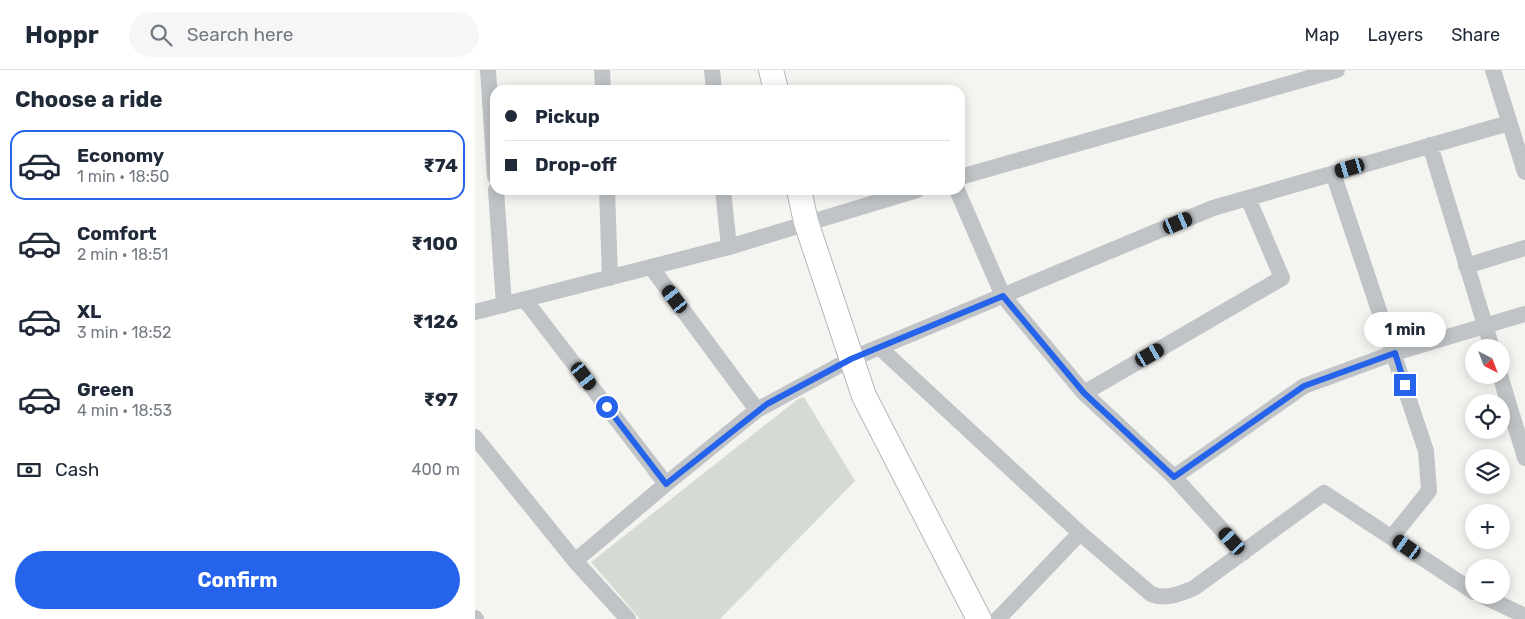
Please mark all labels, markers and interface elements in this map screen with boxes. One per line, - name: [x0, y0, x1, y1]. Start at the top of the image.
- search box: [129, 12, 479, 57]
- text: Hoppr: [25, 21, 99, 49]
- icon: search: [147, 21, 175, 49]
- text: Search here: [187, 23, 293, 46]
- text: Map: [1305, 24, 1340, 46]
- text: Layers: [1368, 24, 1423, 46]
- text: Share: [1451, 24, 1500, 46]
- text: Choose a ride: [15, 86, 162, 113]
- text: Pickup: [535, 105, 600, 128]
- icon: car: [17, 143, 62, 188]
- text: Economy: [77, 144, 164, 167]
- text: Drop-off: [535, 153, 617, 176]
- text: ₹74: [423, 154, 458, 177]
- car: [1333, 157, 1366, 179]
- text: 1 min · 18:50: [77, 167, 169, 186]
- car: [1161, 210, 1194, 236]
- icon: car: [17, 221, 62, 266]
- text: Comfort: [77, 222, 157, 245]
- text: ₹100: [411, 232, 458, 255]
- text: 2 min · 18:51: [77, 245, 168, 264]
- car: [659, 283, 690, 315]
- icon: car: [17, 299, 62, 344]
- text: XL: [77, 300, 101, 323]
- text: ₹126: [412, 310, 458, 333]
- callout: 1 min: [1364, 312, 1446, 348]
- text: 1 min: [1385, 320, 1425, 339]
- text: 3 min · 18:52: [77, 323, 171, 342]
- north arrow: [1465, 339, 1510, 384]
- map controls: [1465, 339, 1510, 604]
- car: [1133, 341, 1166, 369]
- car: [568, 360, 599, 392]
- route end: [1394, 374, 1416, 396]
- icon: car: [17, 377, 62, 422]
- text: Green: [77, 378, 134, 401]
- text: ₹97: [424, 388, 458, 411]
- button: locate: [1465, 394, 1510, 439]
- route start: [596, 396, 618, 418]
- text: 4 min · 18:53: [77, 401, 172, 420]
- button: layers: [1465, 449, 1510, 494]
- icon: cash: [15, 456, 43, 484]
- text: Cash: [55, 458, 99, 481]
- text: 400 m: [412, 460, 460, 479]
- button: +: [1465, 504, 1510, 549]
- car: [1216, 525, 1247, 557]
- car: [1390, 532, 1423, 562]
- button: Confirm: [15, 551, 460, 609]
- button: −: [1465, 559, 1510, 604]

